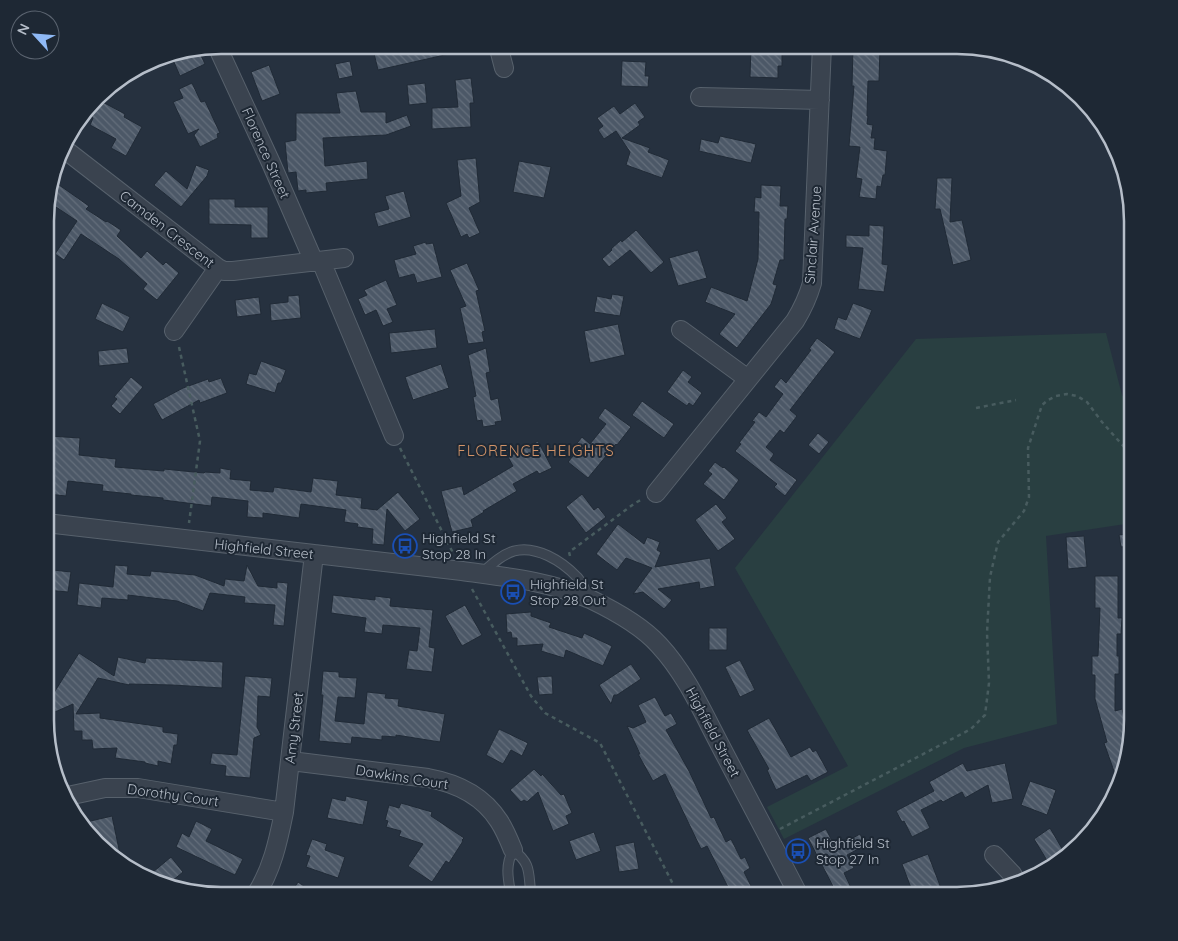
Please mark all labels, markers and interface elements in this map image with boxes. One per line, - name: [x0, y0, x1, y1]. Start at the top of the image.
- north arrow: [10, 10, 60, 60]
- text: N: [13, 21, 34, 38]
- street label: Florence Street: [238, 105, 294, 202]
- street label: Sinclair Avenue: [801, 185, 825, 285]
- street label: Camden Crescent: [116, 186, 218, 272]
- district label: FLORENCE HEIGHTS: [457, 441, 615, 460]
- place label: Highfield St Stop 28 In: [422, 529, 496, 563]
- bus stop icon: Highfield St Stop 28 In: [392, 533, 418, 559]
- street label: Highfield Street: [214, 535, 315, 563]
- place label: Highfield St Stop 28 Out: [530, 575, 606, 609]
- bus stop icon: Highfield St Stop 28 Out: [500, 579, 526, 605]
- street label: Highfield Street: [682, 684, 744, 780]
- street label: Amy Street: [281, 691, 307, 765]
- street label: Dawkins Court: [354, 761, 450, 793]
- street label: Dorothy Court: [126, 780, 220, 810]
- place label: Highfield St Stop 27 In: [816, 834, 890, 868]
- bus stop icon: Highfield St Stop 27 In: [785, 838, 811, 864]

